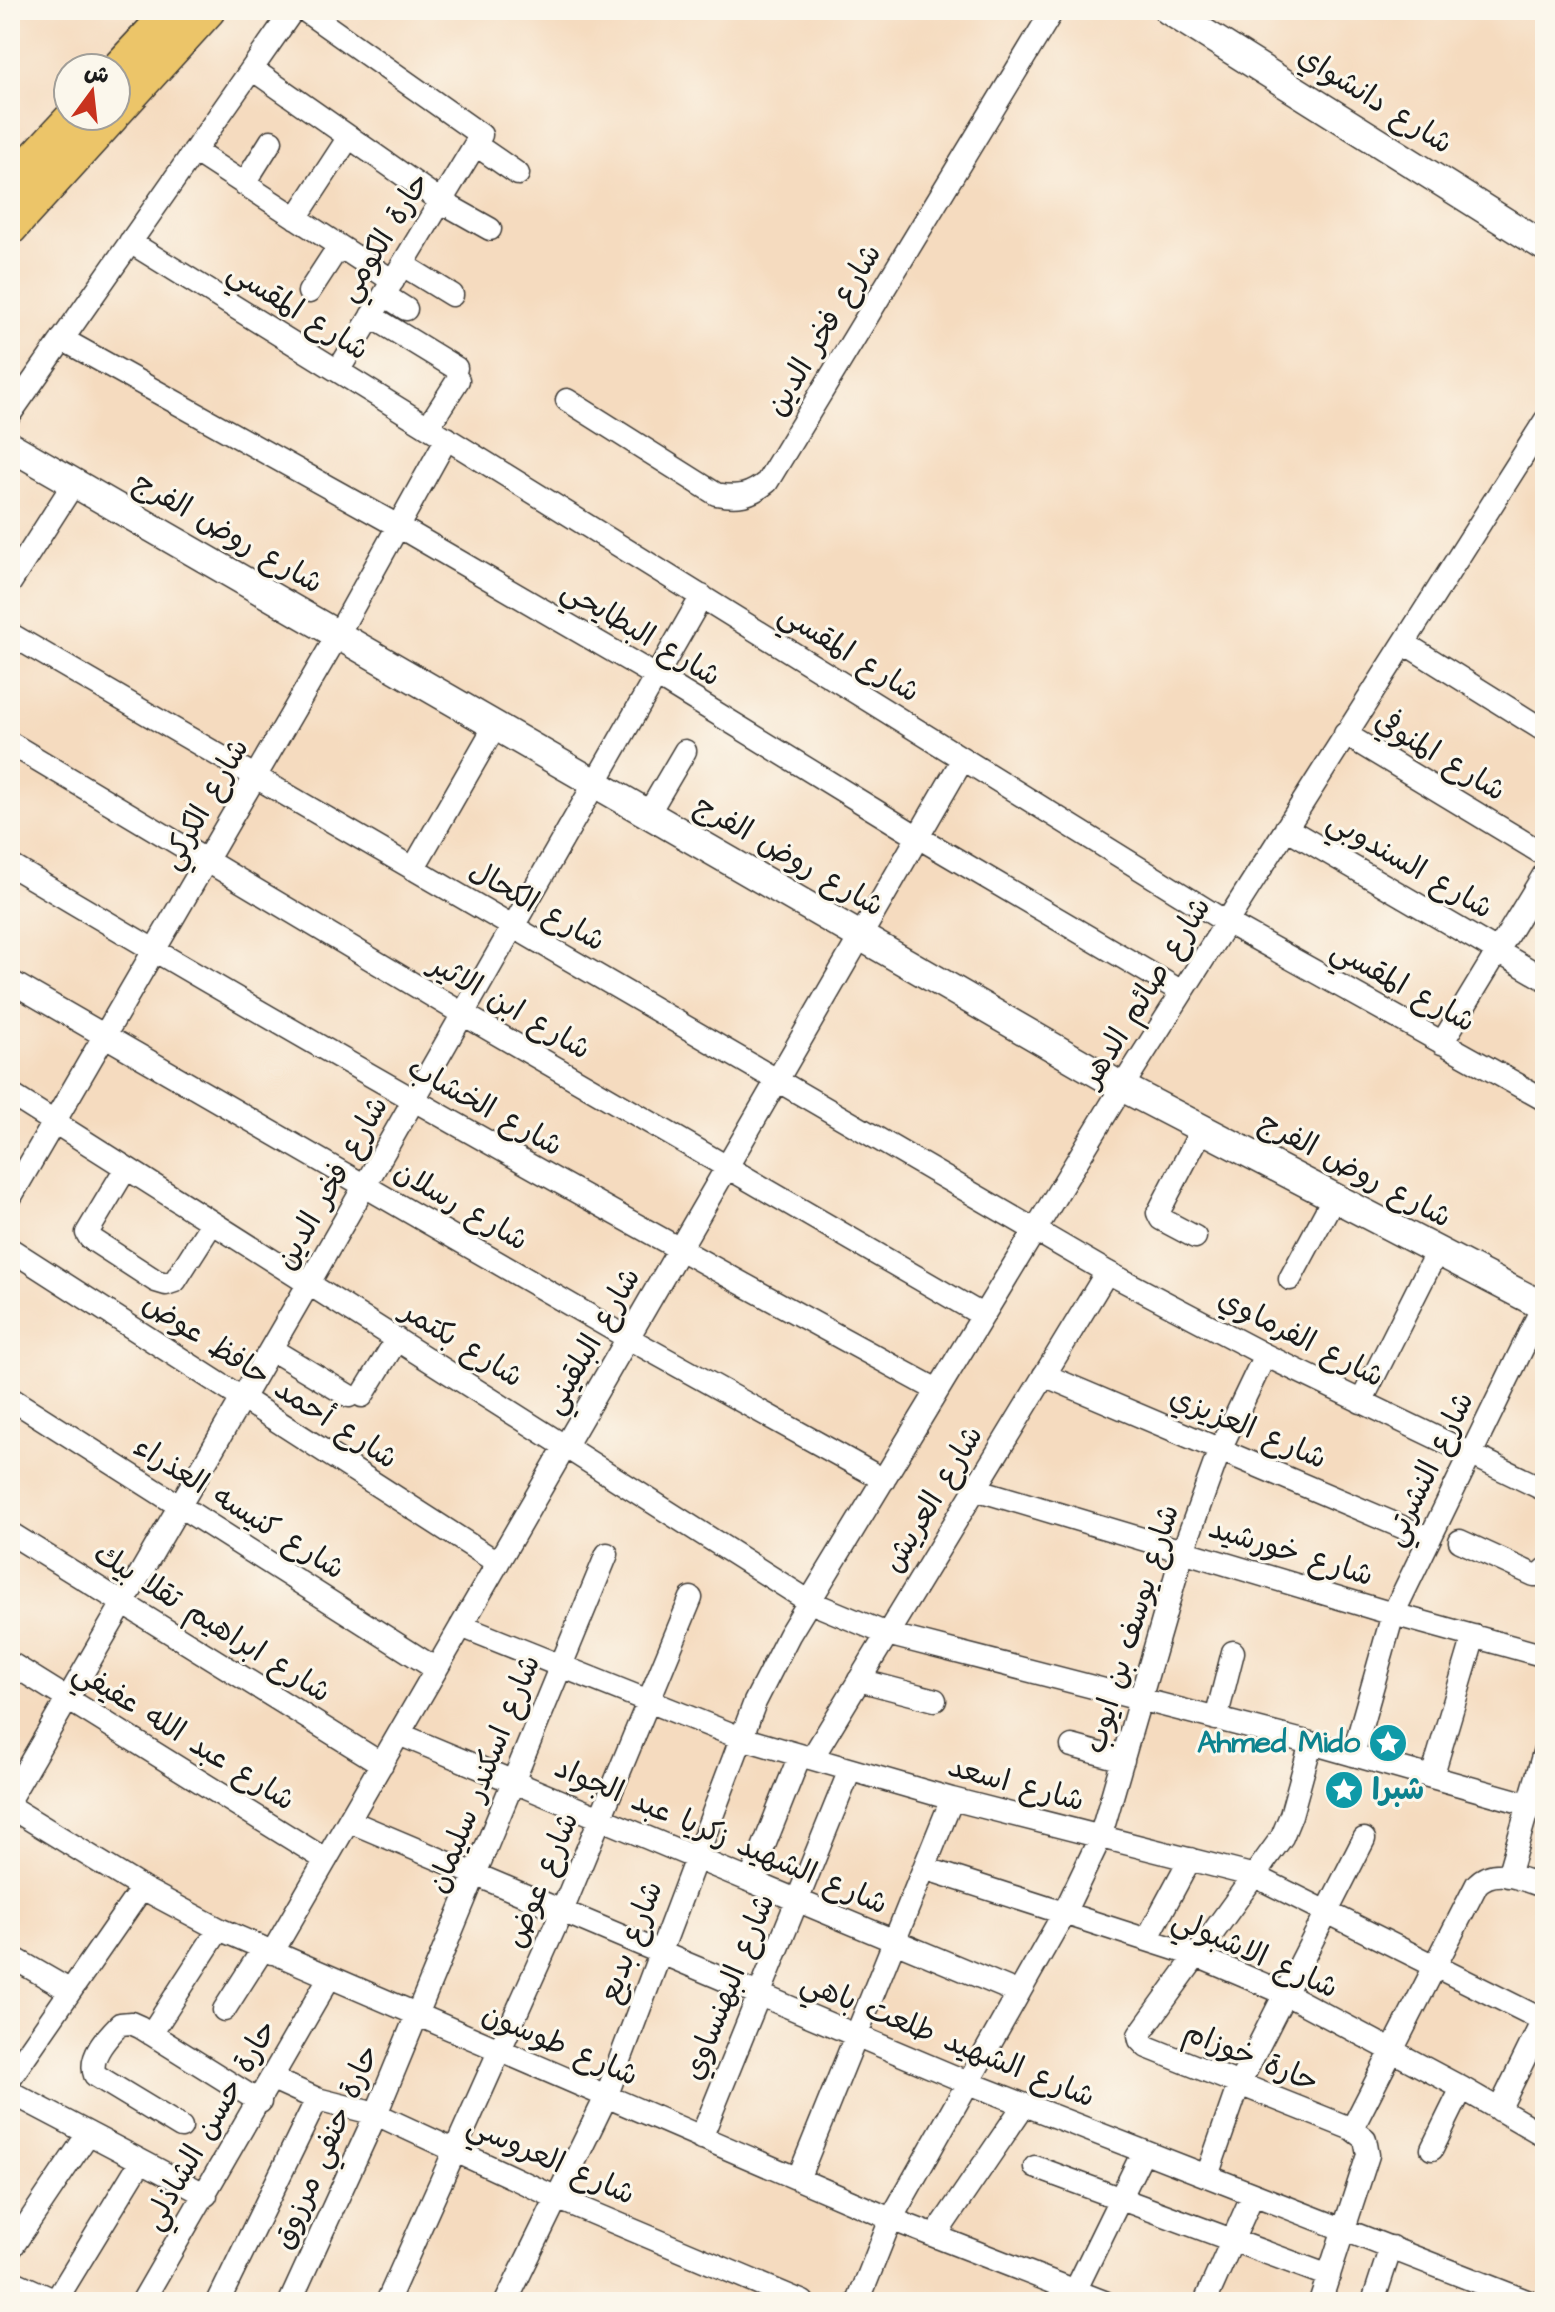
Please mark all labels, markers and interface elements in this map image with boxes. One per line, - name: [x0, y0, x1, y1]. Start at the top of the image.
- street label: شارع دانشواي: [1289, 36, 1461, 164]
- north arrow: [52, 52, 132, 132]
- text: ش: [81, 56, 112, 92]
- street label: حارة الكومي: [328, 164, 444, 312]
- street label: شارع فخر الدين: [756, 236, 892, 424]
- street label: شارع المقسي: [217, 251, 377, 374]
- street label: شارع روض الفرج: [125, 462, 331, 604]
- street label: شارع البطايحي: [551, 569, 729, 701]
- street label: شارع المقسي: [768, 593, 928, 716]
- street label: شارع المنوفي: [1366, 700, 1514, 812]
- street label: شارع الكركي: [150, 731, 263, 879]
- street label: شارع روض الفرج: [686, 785, 892, 927]
- street label: شارع السندوبي: [1317, 800, 1501, 933]
- street label: شارع الكحال: [461, 850, 613, 962]
- street label: شارع صائم الدهر: [1069, 889, 1221, 1098]
- street label: شارع المقسي: [1321, 929, 1483, 1047]
- street label: شارع ابن الاثير: [419, 942, 598, 1070]
- street label: شارع الخشاب: [400, 1047, 570, 1167]
- street label: شارع فخر الدين: [265, 1088, 399, 1278]
- street label: شارع روض الفرج: [1251, 1102, 1459, 1238]
- street label: شارع رسلان: [386, 1151, 536, 1261]
- street label: شارع البلقيني: [533, 1260, 654, 1424]
- street label: شارع الفرماوي: [1211, 1278, 1391, 1398]
- street label: شارع أحمد حافظ عوض: [134, 1283, 406, 1479]
- street label: شارع بكتمر: [390, 1288, 531, 1398]
- street label: شارع العزيزي: [1163, 1376, 1333, 1480]
- street label: شارع النشرتي: [1373, 1385, 1488, 1555]
- street label: شارع العريش: [873, 1418, 993, 1580]
- street label: شارع كنيسه العذراء: [125, 1426, 353, 1590]
- street label: شارع يوسف بن ايوب: [1074, 1499, 1190, 1759]
- street label: شارع خورشيد: [1204, 1507, 1378, 1597]
- street label: شارع ابراهيم تقلا بيك: [85, 1533, 339, 1713]
- street label: شارع اسكندر سليمان: [417, 1648, 551, 1900]
- street label: شارع عبد الله عفيفي: [63, 1651, 303, 1825]
- place label: Ahmed Mido: [1197, 1722, 1360, 1764]
- place icon: Ahmed Mido: [1367, 1722, 1409, 1764]
- street label: شارع اسعد: [943, 1746, 1089, 1822]
- street label: شارع الشهيد زكريا عبد الجواد: [548, 1747, 894, 1925]
- place icon: شبرا: [1323, 1769, 1365, 1811]
- place label: شبرا: [1372, 1769, 1424, 1811]
- street label: شارع عوض: [495, 1806, 589, 1954]
- street label: شارع بديع: [589, 1875, 673, 2009]
- street label: شارع البهنساوي: [672, 1887, 786, 2087]
- street label: شارع الاشبولي: [1164, 1899, 1345, 2013]
- street label: شارع الشهيد طلعت باهي: [793, 1962, 1101, 2122]
- street label: شارع طوسون: [475, 1993, 645, 2097]
- street label: حارة خوزام: [1177, 2011, 1325, 2103]
- street label: حارة حسن الشاذلي: [133, 2012, 291, 2240]
- street label: حارة حنفي مرزوق: [262, 2038, 394, 2258]
- street label: شارع العروسي: [459, 2104, 642, 2219]

